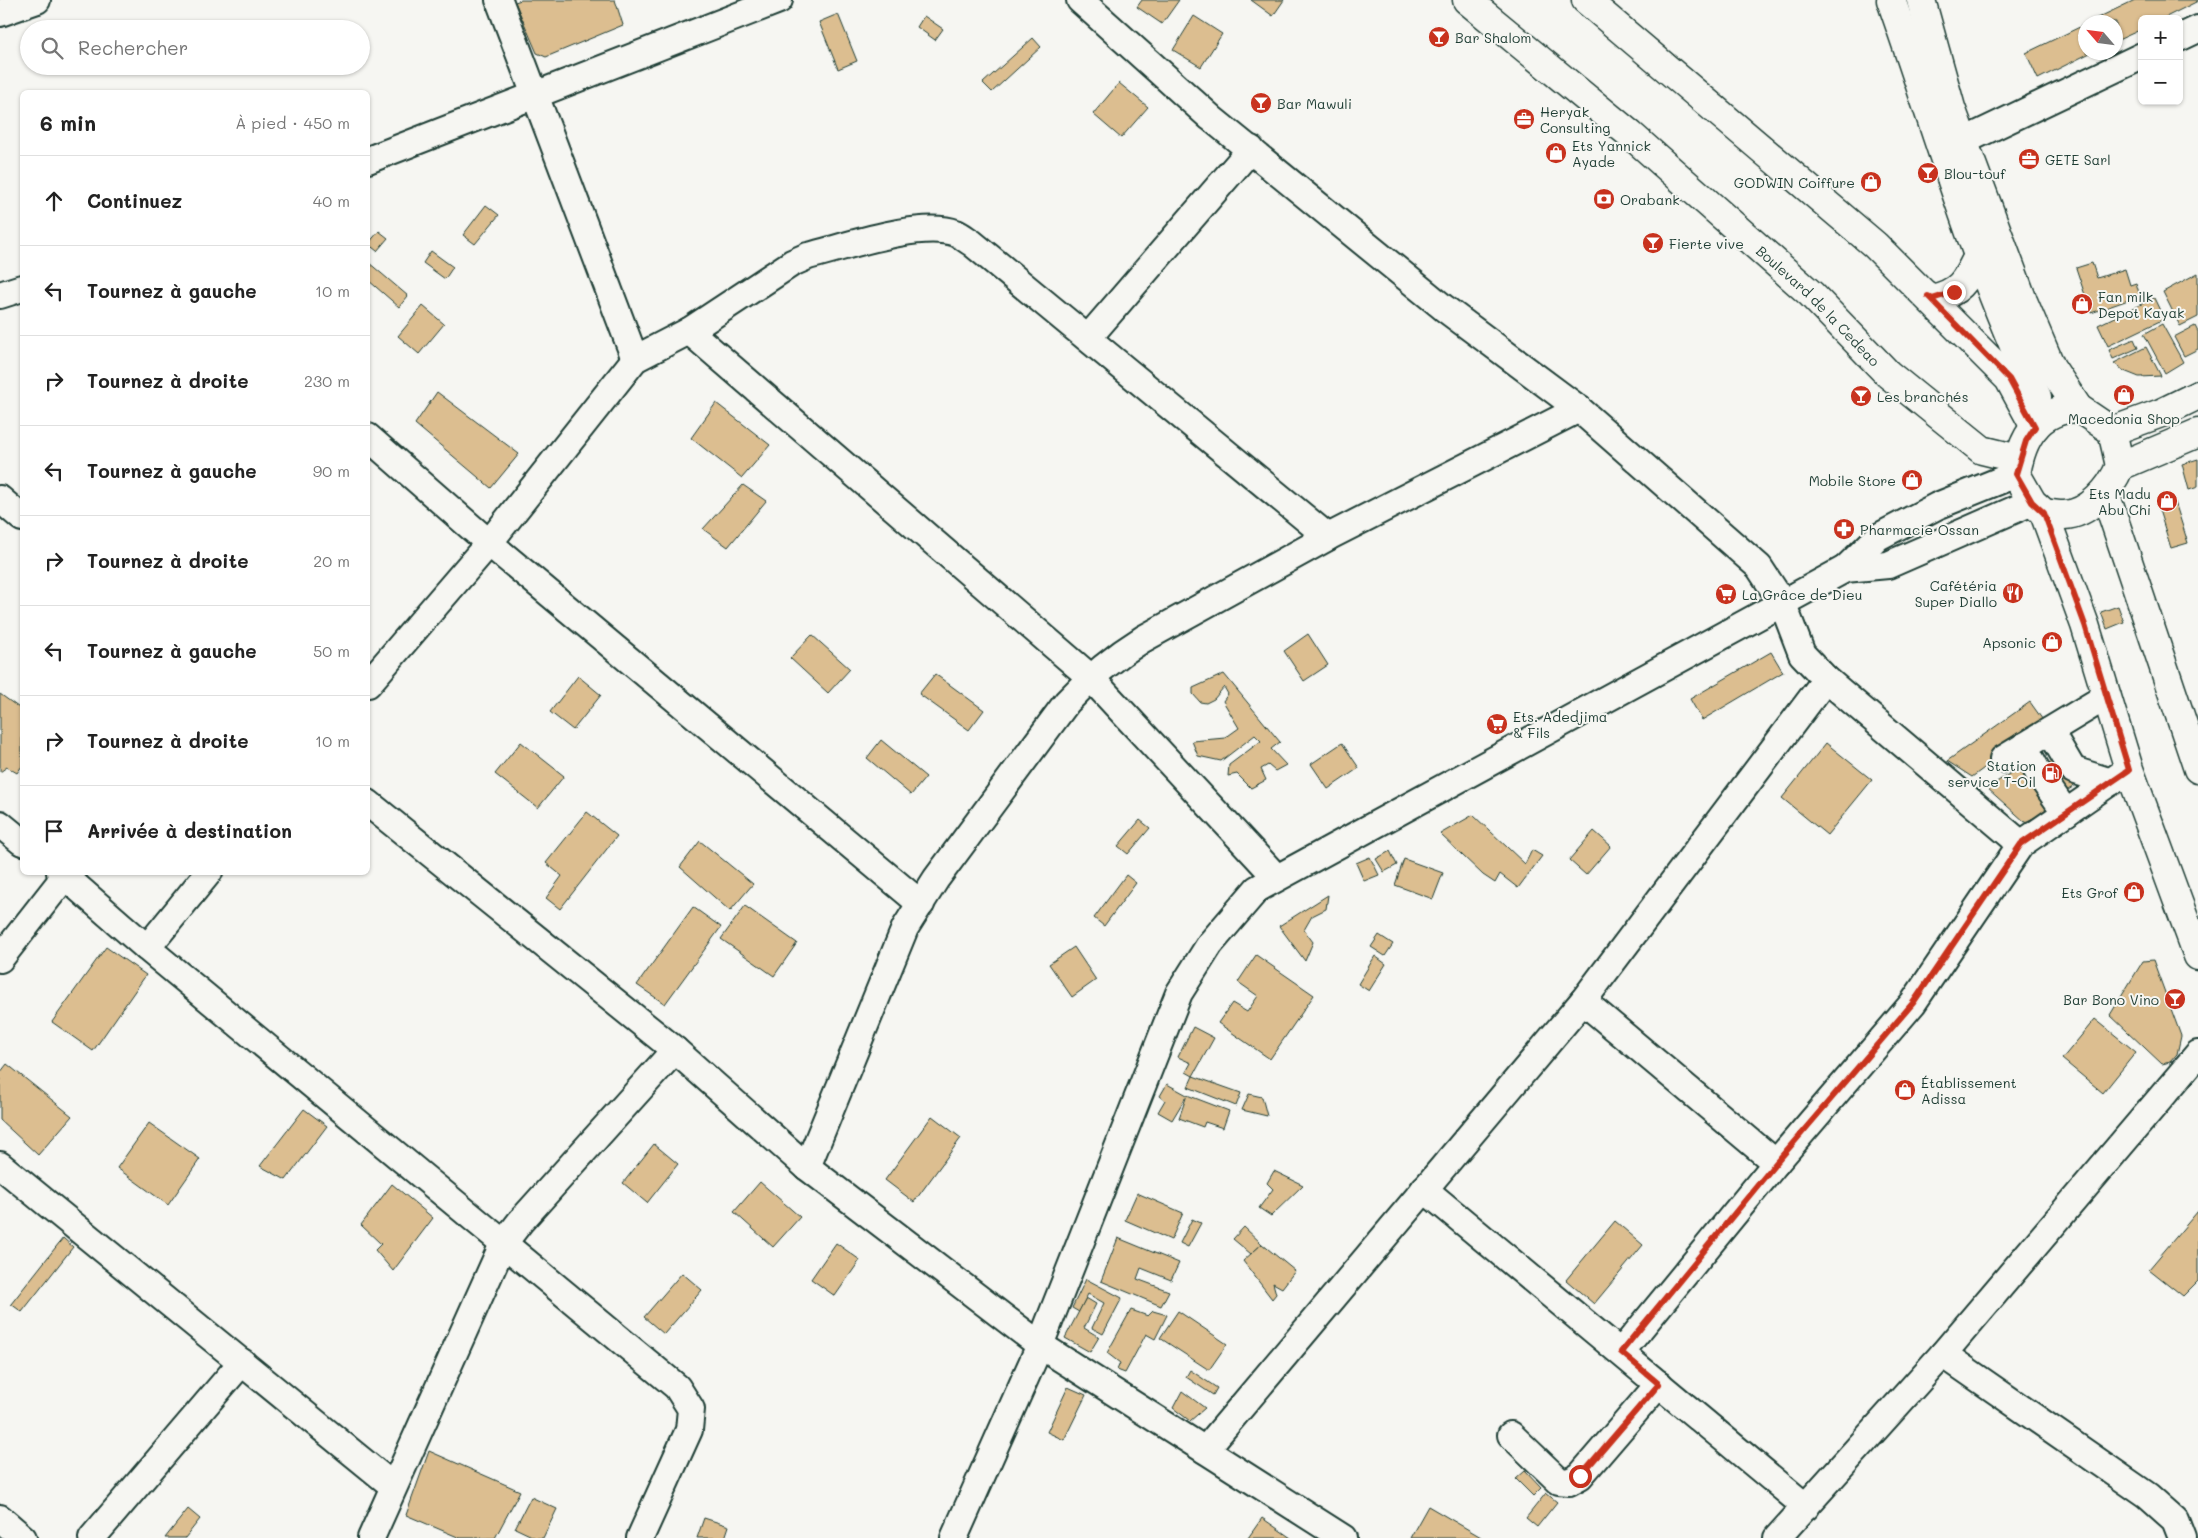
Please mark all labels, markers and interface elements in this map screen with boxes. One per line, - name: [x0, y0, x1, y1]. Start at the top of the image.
- north arrow: [2078, 15, 2123, 60]
- map controls: [2138, 15, 2183, 105]
- button: +: [2138, 15, 2183, 60]
- search box: [20, 20, 370, 75]
- bar icon: Bar Shalom: [1427, 25, 1451, 49]
- place label: Bar Shalom: [1455, 28, 1531, 47]
- icon: search: [38, 34, 66, 62]
- text: Rechercher: [78, 35, 188, 60]
- button: −: [2138, 60, 2183, 105]
- bar icon: Bar Mawuli: [1249, 91, 1273, 115]
- place label: Bar Mawuli: [1277, 94, 1352, 113]
- place label: Heryak Consulting: [1540, 102, 1610, 137]
- office icon: Heryak Consulting: [1512, 107, 1536, 131]
- text: 6 min: [40, 109, 96, 136]
- text: À pied · 450 m: [235, 112, 350, 133]
- place label: Ets Yannick Ayade: [1572, 136, 1651, 171]
- shop icon: Ets Yannick Ayade: [1544, 141, 1568, 165]
- office icon: GETE Sarl: [2017, 147, 2041, 171]
- place label: GETE Sarl: [2045, 150, 2111, 169]
- bar icon: Blou-touf: [1916, 161, 1940, 185]
- place label: Blou-touf: [1944, 164, 2006, 183]
- shop icon: GODWIN Coiffure: [1859, 170, 1883, 194]
- place label: GODWIN Coiffure: [1734, 173, 1855, 192]
- icon: ahead: [40, 187, 68, 215]
- bank icon: Orabank: [1592, 187, 1616, 211]
- text: Continuez: [87, 188, 182, 213]
- text: 40 m: [313, 190, 350, 211]
- place label: Orabank: [1620, 190, 1680, 209]
- bar icon: Fierte vive: [1641, 231, 1665, 255]
- place label: Fierte vive: [1669, 234, 1744, 253]
- street label: Boulevard de la Cedeao: [1753, 241, 1885, 370]
- icon: left: [40, 277, 68, 305]
- text: Tournez à gauche: [87, 278, 256, 303]
- text: 10 m: [315, 280, 350, 301]
- route end: [1943, 281, 1966, 304]
- place label: Fan milk Depot Kayak: [2098, 287, 2185, 322]
- shop icon: Fan milk Depot Kayak: [2070, 292, 2094, 316]
- icon: right: [40, 367, 68, 395]
- text: Tournez à droite: [87, 368, 249, 393]
- text: 230 m: [304, 370, 350, 391]
- shop icon: Macedonia Shop: [2112, 383, 2136, 407]
- bar icon: Les branchés: [1849, 384, 1873, 408]
- place label: Les branchés: [1877, 387, 1969, 406]
- place label: Macedonia Shop: [2068, 409, 2180, 428]
- icon: left: [40, 457, 68, 485]
- text: Tournez à gauche: [87, 458, 256, 483]
- text: 90 m: [313, 460, 350, 481]
- shop icon: Mobile Store: [1900, 468, 1924, 492]
- place label: Mobile Store: [1809, 471, 1896, 490]
- place label: Ets Madu Abu Chi: [2089, 484, 2151, 519]
- shop icon: Ets Madu Abu Chi: [2155, 489, 2179, 513]
- pharmacy icon: Pharmacie Ossan: [1832, 517, 1856, 541]
- place label: Pharmacie Ossan: [1860, 520, 1979, 539]
- icon: right: [40, 547, 68, 575]
- text: Tournez à droite: [87, 548, 249, 573]
- text: 20 m: [313, 550, 350, 571]
- place label: Cafétéria Super Diallo: [1915, 576, 1997, 611]
- restaurant icon: Cafétéria Super Diallo: [2001, 581, 2025, 605]
- supermarket icon: La Grâce de Dieu: [1714, 582, 1738, 606]
- place label: La Grâce de Dieu: [1742, 585, 1862, 604]
- shop icon: Apsonic: [2040, 630, 2064, 654]
- place label: Apsonic: [1982, 633, 2036, 652]
- icon: left: [40, 637, 68, 665]
- text: Tournez à gauche: [87, 638, 256, 663]
- text: 50 m: [313, 640, 350, 661]
- place label: Ets. Adedjima & Fils: [1513, 707, 1608, 742]
- supermarket icon: Ets. Adedjima & Fils: [1485, 712, 1509, 736]
- icon: right: [40, 727, 68, 755]
- text: Tournez à droite: [87, 728, 249, 753]
- text: 10 m: [315, 730, 350, 751]
- place label: Station service T-Oil: [1948, 756, 2036, 791]
- fuel station icon: Station service T-Oil: [2040, 761, 2064, 785]
- icon: arrive: [40, 817, 68, 845]
- text: Arrivée à destination: [87, 818, 292, 843]
- shop icon: Ets Grof: [2122, 880, 2146, 904]
- place label: Ets Grof: [2061, 883, 2119, 902]
- bar icon: Bar Bono Vino: [2163, 987, 2187, 1011]
- place label: Bar Bono Vino: [2063, 990, 2159, 1009]
- place label: Établissement Adissa: [1921, 1073, 2017, 1108]
- shop icon: Établissement Adissa: [1893, 1078, 1917, 1102]
- route start: [1569, 1465, 1592, 1488]

